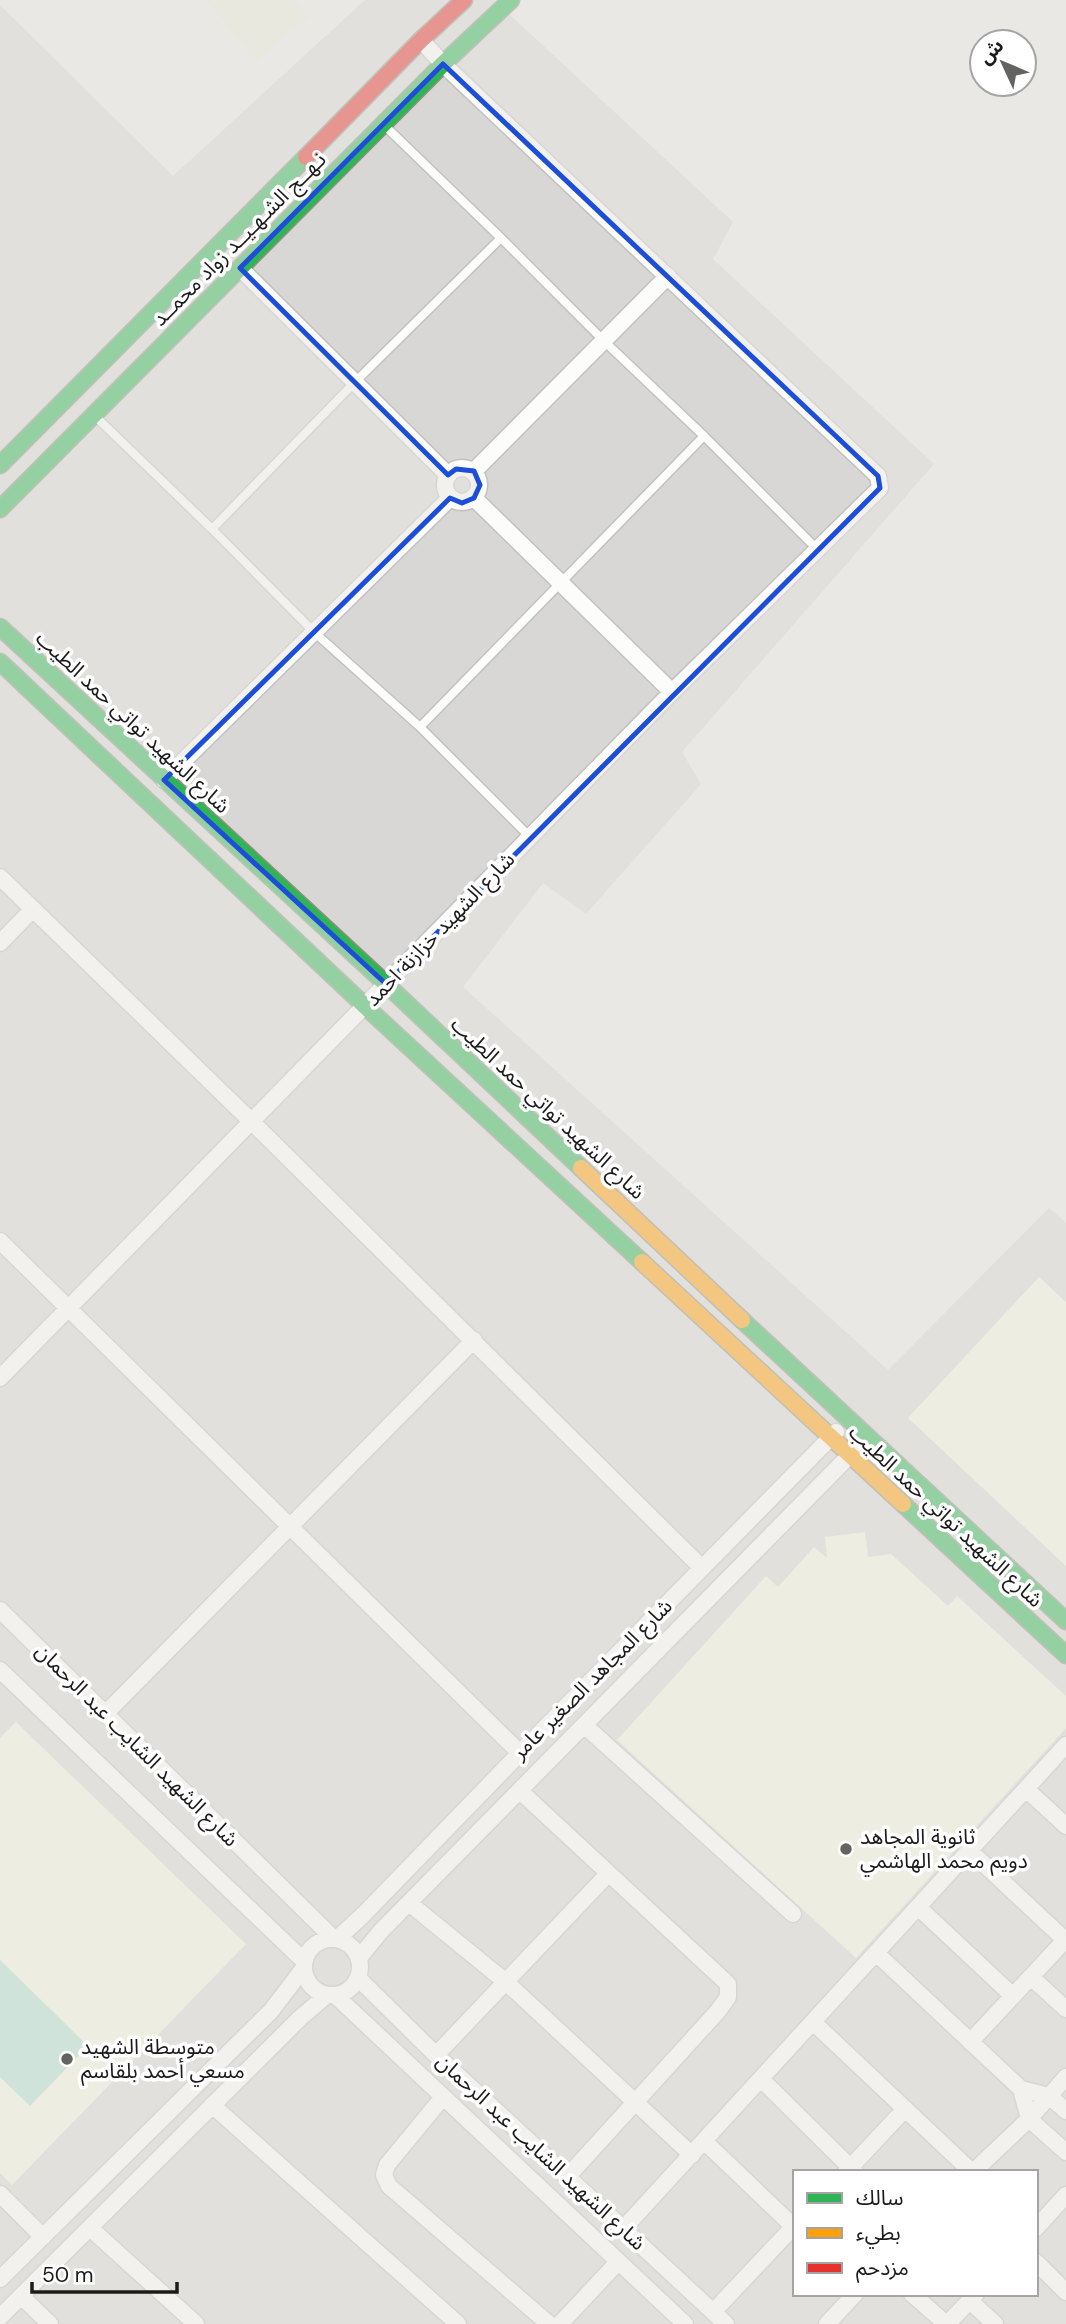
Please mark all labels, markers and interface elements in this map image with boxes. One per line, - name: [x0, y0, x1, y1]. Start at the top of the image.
- north arrow: [968, 28, 1038, 98]
- text: ش: [973, 33, 1009, 70]
- street label: نـهــج الشـهـيــد زواد محمــد: [146, 146, 333, 333]
- street label: شارع الشهيد تواتي حمد الطيب: [29, 624, 236, 821]
- street label: شارع الشهيد خزازنة احمد: [359, 846, 522, 1013]
- street label: شارع الشهيد تواتي حمد الطيب: [444, 1010, 651, 1207]
- street label: شارع الشهيد تواتي حمد الطيب: [842, 1418, 1049, 1615]
- street label: شارع المجاهد الصغير عامر: [505, 1593, 679, 1767]
- street label: شارع الشهيد الشايب عبد الرحمان: [29, 1637, 245, 1853]
- place label: ثانوية المجاهد دويم محمد الهاشمي: [860, 1823, 1028, 1877]
- marker: ثانوية المجاهد دويم محمد الهاشمي: [838, 1841, 854, 1857]
- place label: متوسطة الشهيد مسعي أحمد بلقاسم: [81, 2033, 245, 2087]
- street label: شارع الشهيد الشايب عبد الرحمان: [430, 2047, 652, 2257]
- marker: متوسطة الشهيد مسعي أحمد بلقاسم: [59, 2051, 75, 2067]
- legend: [793, 2170, 1038, 2296]
- text: سالك: [856, 2184, 903, 2212]
- text: بطيء: [856, 2219, 901, 2249]
- scale bar: [32, 2250, 177, 2294]
- text: مزدحم: [856, 2254, 909, 2283]
- text: 50 m: [42, 2261, 93, 2289]

